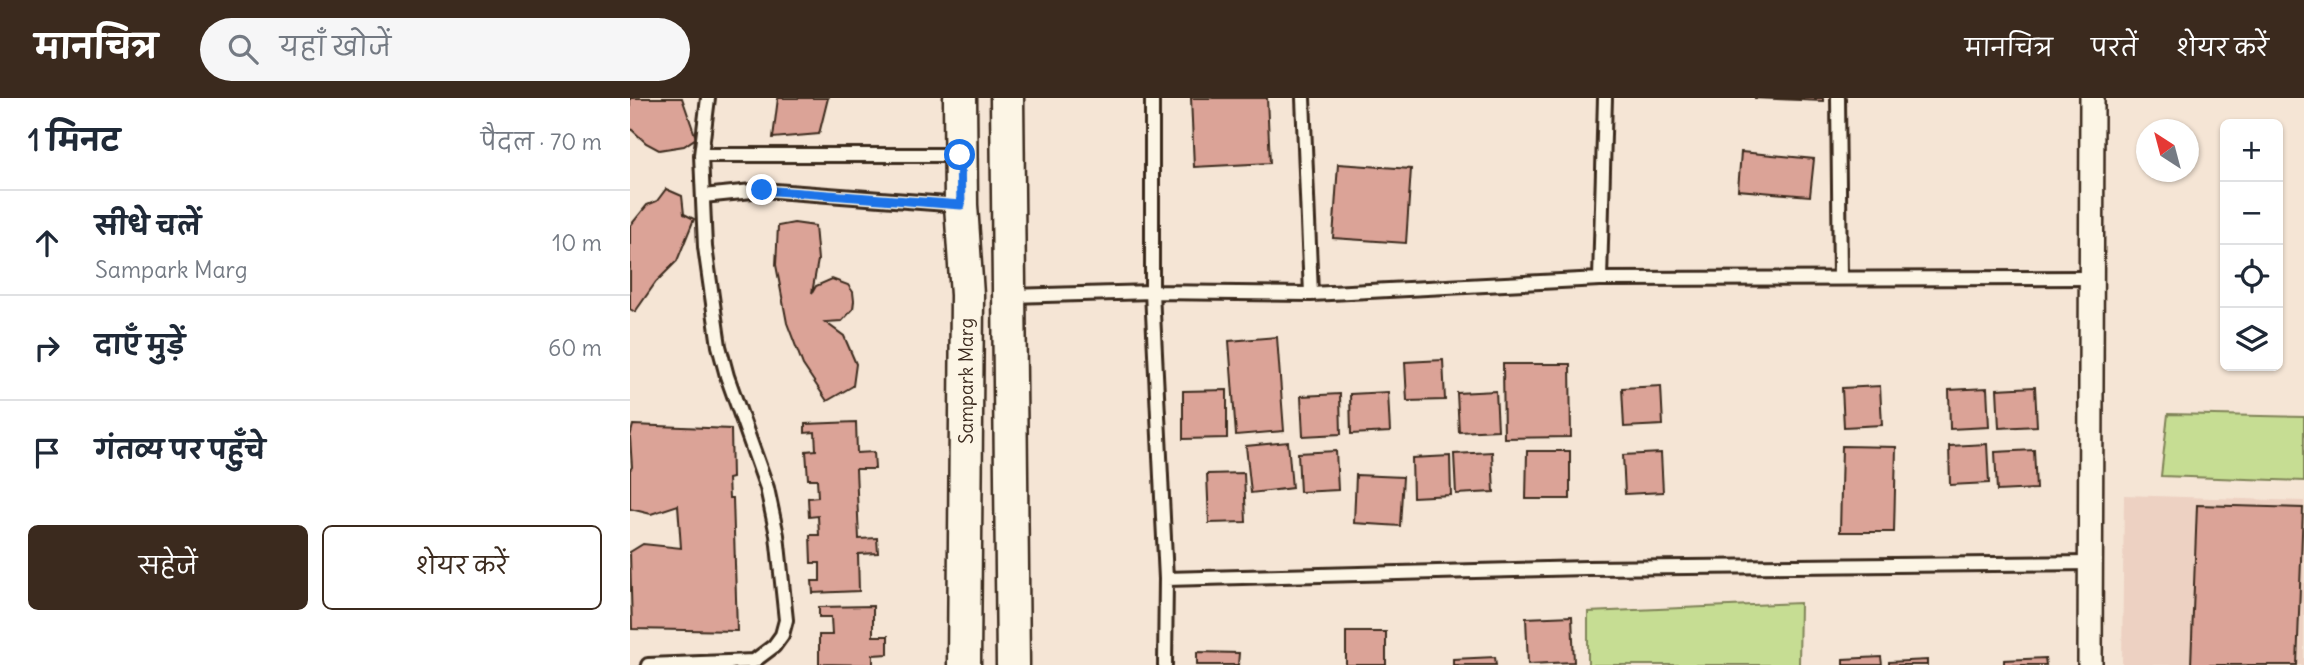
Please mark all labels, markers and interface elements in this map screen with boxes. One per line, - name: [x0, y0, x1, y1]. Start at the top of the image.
- search box: [200, 18, 690, 81]
- text: मानचित्र: [35, 25, 158, 67]
- icon: search: [224, 30, 262, 68]
- text: यहाँ खोजें: [280, 30, 391, 63]
- text: मानचित्र: [1965, 32, 2053, 62]
- text: परतें: [2091, 32, 2138, 62]
- text: शेयर करें: [2176, 32, 2269, 62]
- north arrow: [2136, 119, 2199, 182]
- map controls: [2220, 119, 2283, 371]
- button: +: [2220, 119, 2283, 182]
- text: 1 मिनट: [28, 121, 120, 159]
- text: पैदल · 70 m: [481, 127, 602, 156]
- route start: [944, 139, 975, 170]
- route end: [746, 174, 777, 205]
- button: −: [2220, 182, 2283, 245]
- text: सीधे चलें: [95, 209, 201, 242]
- icon: ahead: [28, 224, 66, 262]
- text: 10 m: [552, 228, 602, 257]
- button: locate: [2220, 245, 2283, 308]
- text: Sampark Marg: [95, 255, 248, 284]
- button: layers: [2220, 308, 2283, 371]
- street label: Sampark Marg: [954, 318, 978, 444]
- text: दाएँ मुड़ें: [95, 328, 185, 361]
- icon: right: [28, 329, 66, 367]
- text: 60 m: [548, 333, 602, 362]
- text: गंतव्य पर पहुँचे: [95, 433, 265, 466]
- icon: arrive: [28, 434, 66, 472]
- button: सहेजें: [28, 525, 308, 610]
- button: शेयर करें: [322, 525, 602, 610]

